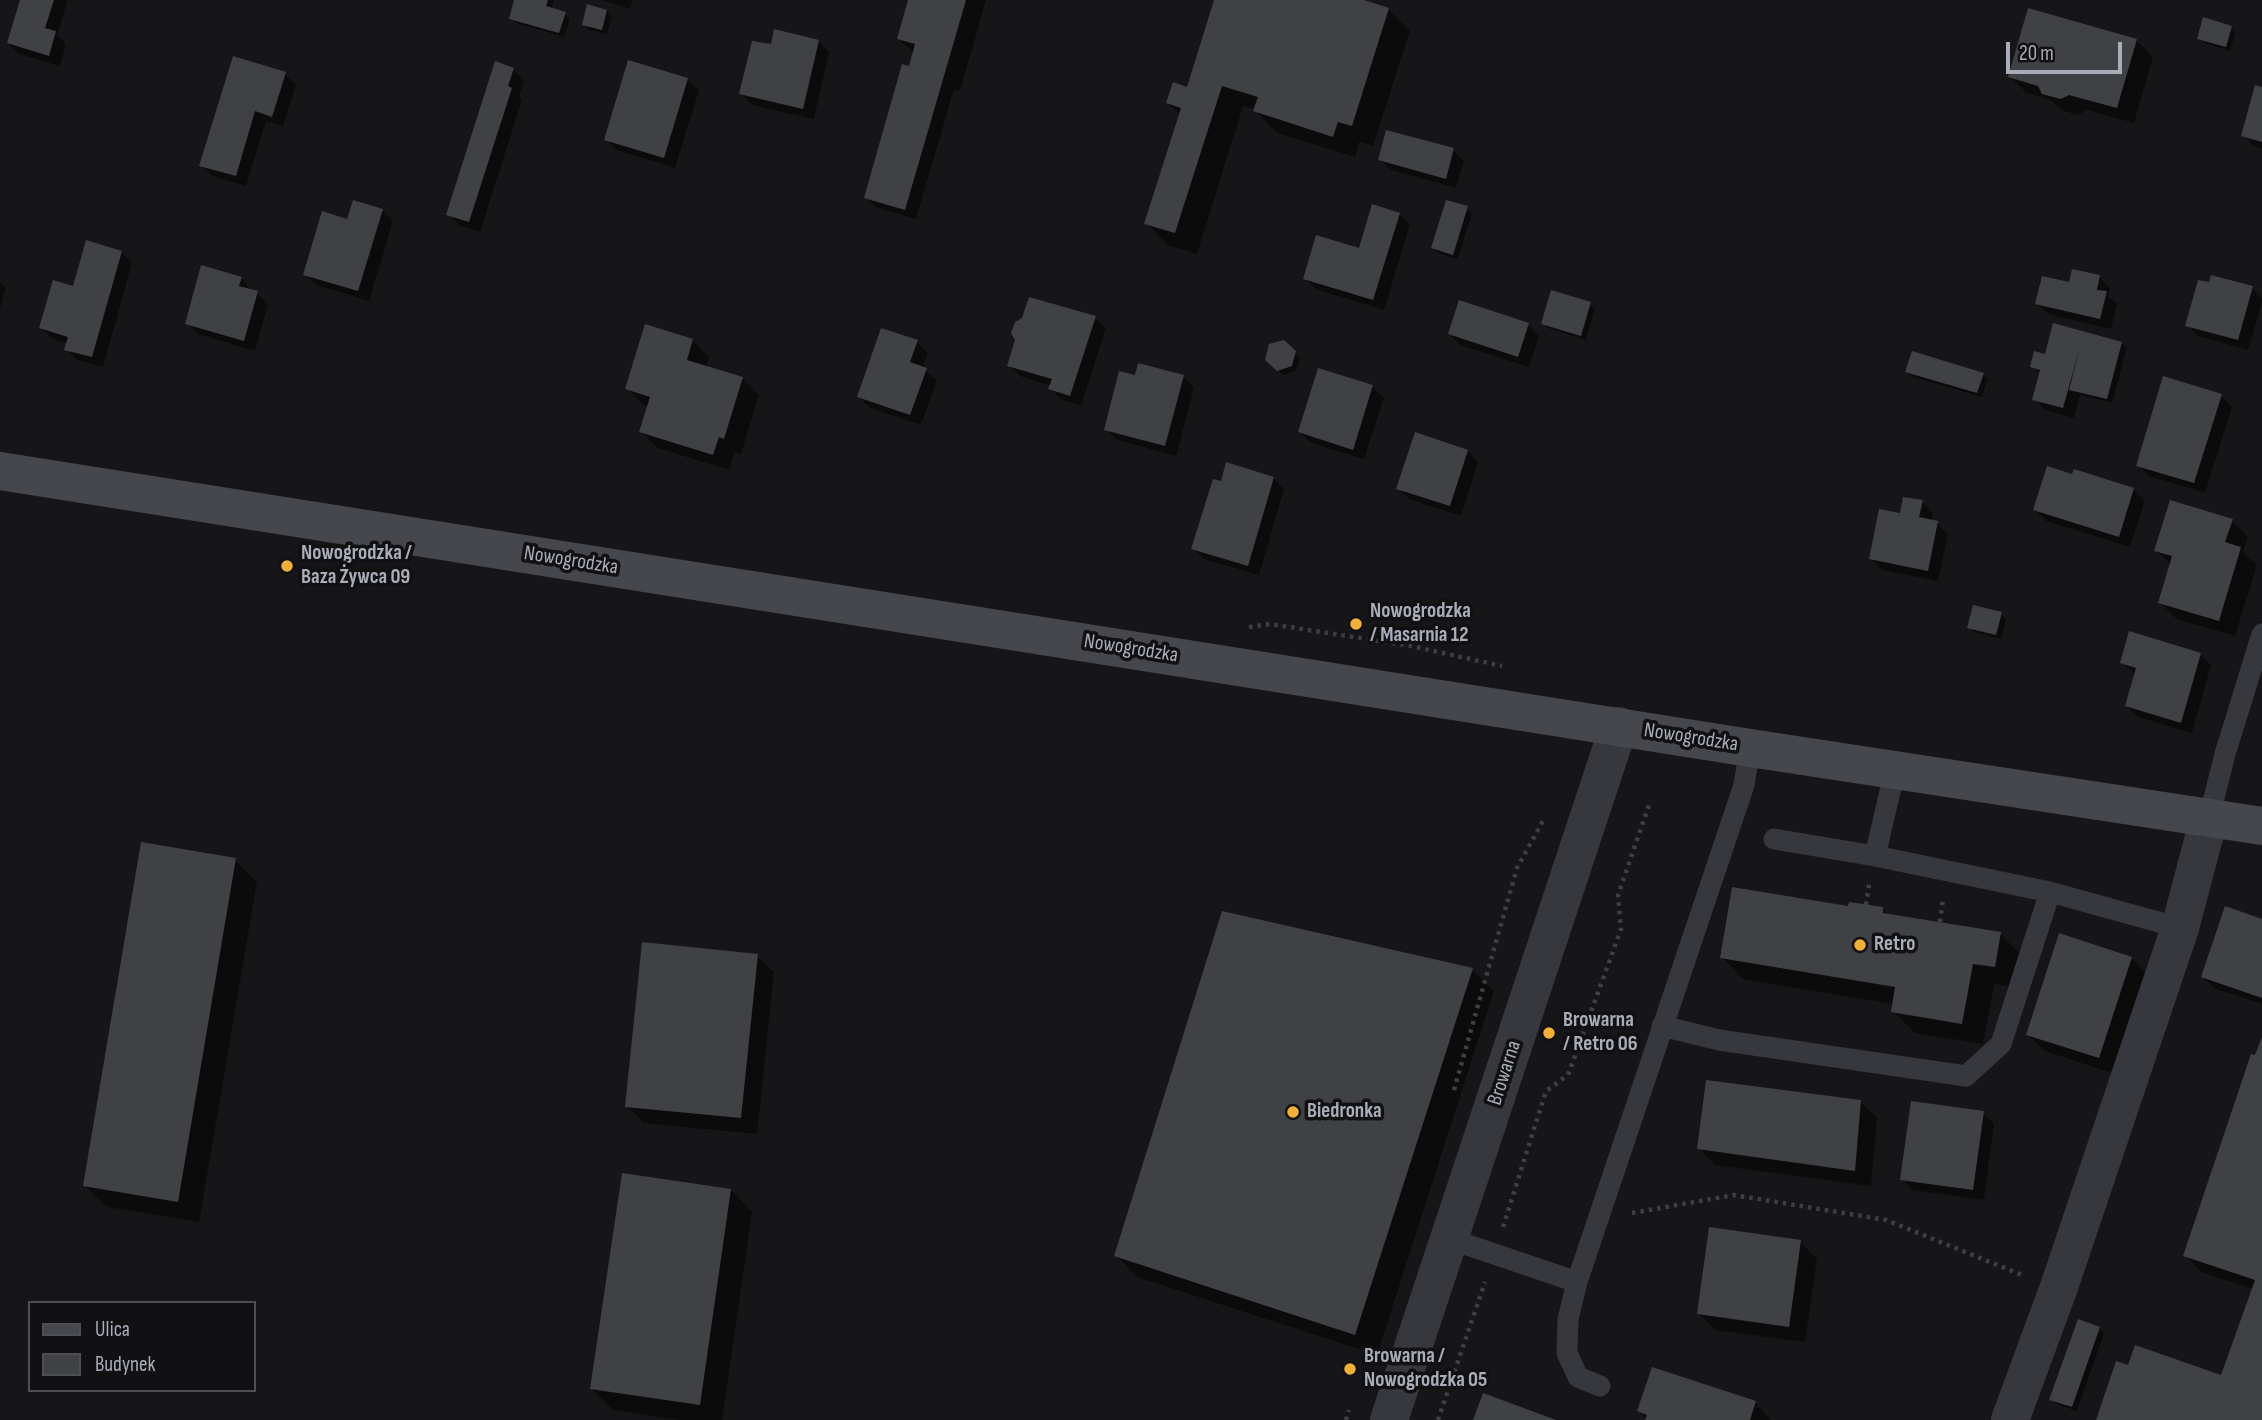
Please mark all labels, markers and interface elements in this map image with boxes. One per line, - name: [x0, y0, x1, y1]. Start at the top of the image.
- scale bar: [2010, 28, 2126, 72]
- text: 20 m: [2019, 41, 2054, 66]
- place label: Nowogrodzka / Baza Żywca 09: [301, 541, 412, 591]
- street label: Nowogrodzka: [522, 541, 620, 581]
- marker: Nowogrodzka / Baza Żywca 09: [279, 558, 295, 574]
- place label: Nowogrodzka / Masarnia 12: [1370, 599, 1471, 649]
- marker: Nowogrodzka / Masarnia 12: [1348, 616, 1364, 632]
- street label: Nowogrodzka: [1082, 629, 1180, 669]
- street label: Nowogrodzka: [1642, 718, 1740, 758]
- place label: Retro: [1874, 932, 1915, 958]
- marker: Retro: [1852, 937, 1868, 953]
- place label: Browarna / Retro 06: [1563, 1008, 1638, 1058]
- marker: Browarna / Retro 06: [1541, 1025, 1557, 1041]
- street label: Browarna: [1483, 1038, 1527, 1108]
- place label: Biedronka: [1307, 1099, 1382, 1125]
- marker: Biedronka: [1285, 1104, 1301, 1120]
- legend: [28, 1301, 256, 1392]
- text: Ulica: [95, 1317, 130, 1342]
- place label: Browarna / Nowogrodzka 05: [1364, 1344, 1487, 1394]
- text: Budynek: [95, 1352, 155, 1377]
- marker: Browarna / Nowogrodzka 05: [1342, 1361, 1358, 1377]

